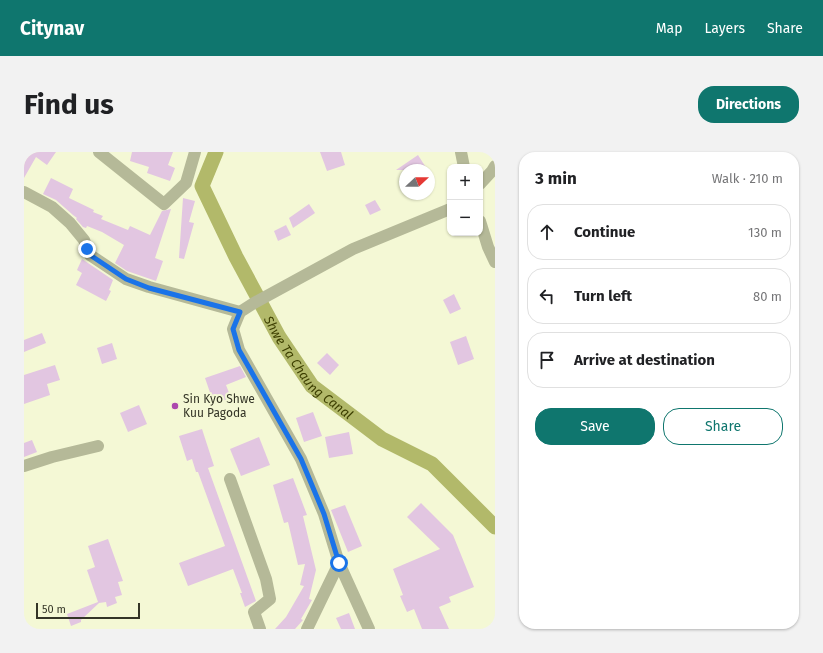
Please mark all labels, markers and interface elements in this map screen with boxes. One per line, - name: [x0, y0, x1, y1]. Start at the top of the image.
- text: Citynav: [20, 17, 84, 40]
- text: Map: [656, 20, 682, 37]
- text: Layers: [704, 20, 745, 37]
- text: Share: [767, 20, 803, 37]
- button: Directions: [698, 86, 799, 123]
- text: Find us: [24, 88, 114, 121]
- north arrow: [399, 164, 435, 200]
- map controls: [447, 164, 483, 236]
- button: +: [447, 164, 483, 200]
- text: 3 min: [535, 168, 577, 189]
- text: Walk · 210 m: [712, 171, 783, 186]
- button: −: [447, 200, 483, 236]
- icon: ahead: [536, 221, 558, 243]
- text: Continue: [574, 223, 635, 241]
- text: 130 m: [748, 225, 782, 240]
- route end: [78, 240, 96, 258]
- icon: left: [536, 285, 558, 307]
- text: Turn left: [574, 287, 632, 305]
- text: 80 m: [753, 289, 782, 304]
- water label: Shwe Ta Chaung Canal: [261, 312, 356, 422]
- icon: arrive: [536, 349, 558, 371]
- text: Arrive at destination: [574, 351, 715, 369]
- place label: Sin Kyo Shwe Kuu Pagoda: [183, 392, 255, 420]
- marker: Sin Kyo Shwe Kuu Pagoda: [170, 401, 180, 411]
- button: Save: [535, 408, 655, 445]
- button: Share: [663, 408, 783, 445]
- route start: [330, 554, 348, 572]
- scale bar: [36, 601, 140, 620]
- text: 50 m: [42, 603, 66, 616]

